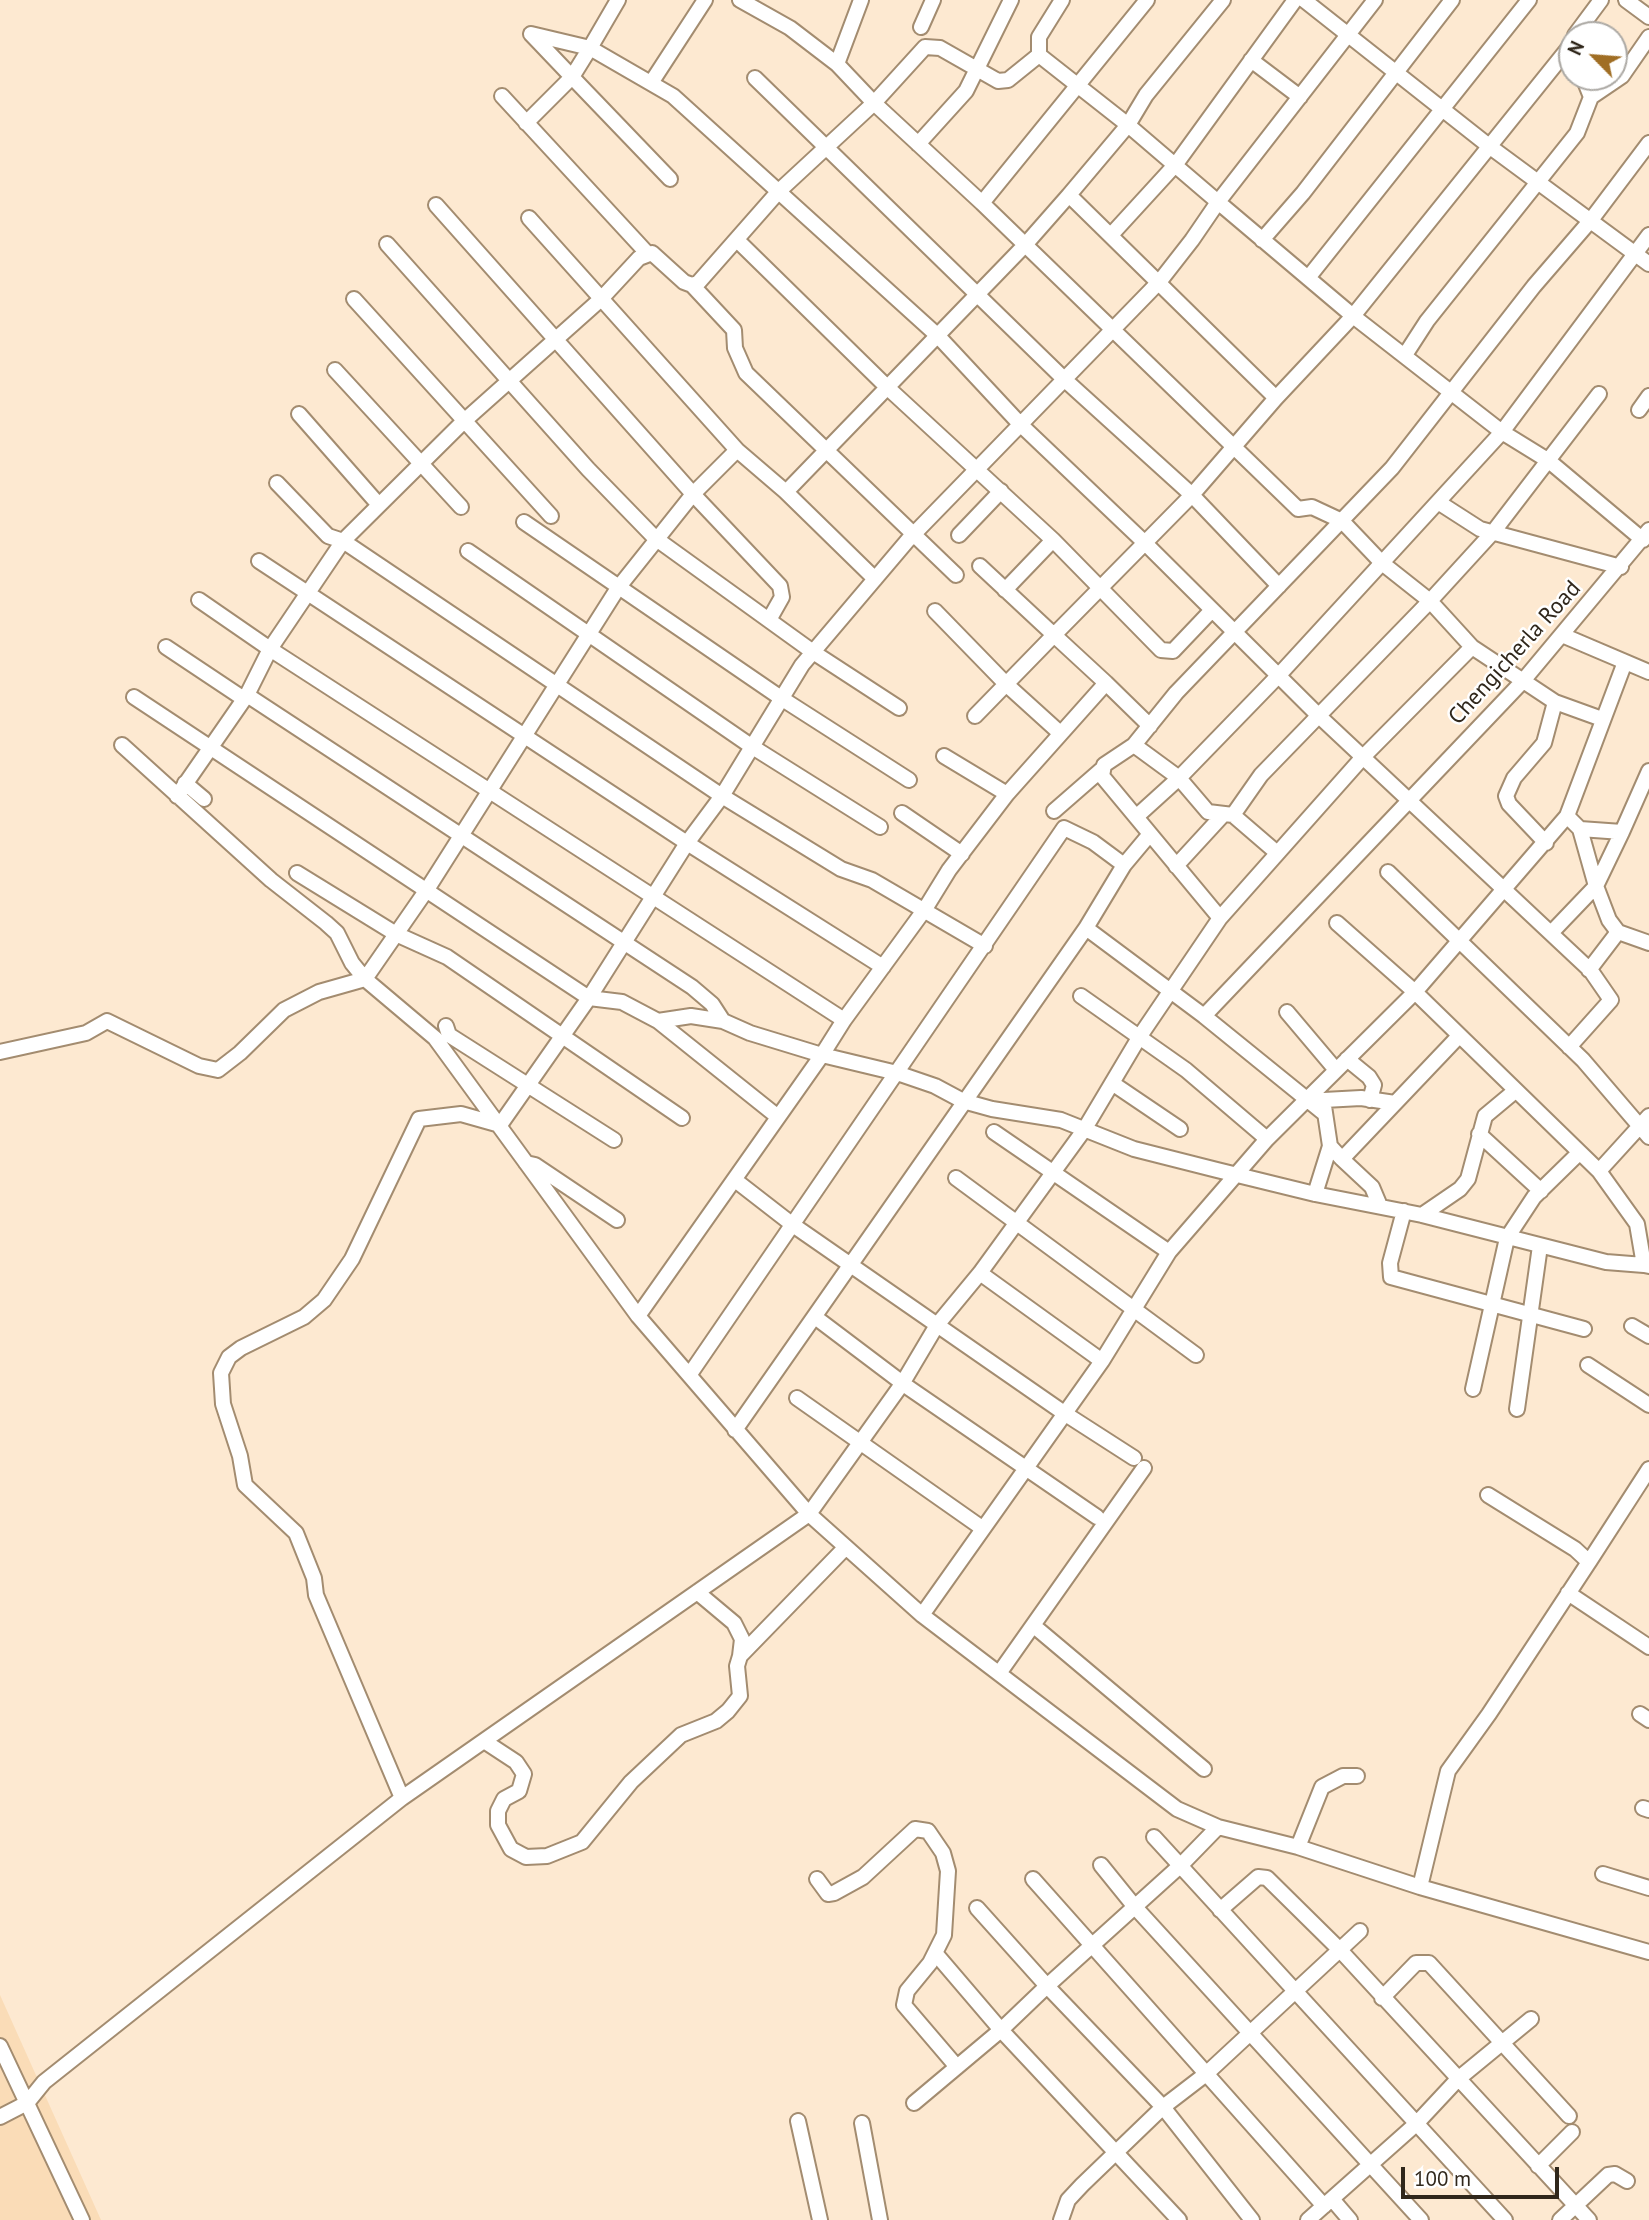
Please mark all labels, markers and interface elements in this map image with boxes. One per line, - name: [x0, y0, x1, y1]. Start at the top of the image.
- north arrow: [1558, 21, 1628, 91]
- text: N: [1562, 37, 1589, 59]
- street label: Chengicherla Road: [1443, 575, 1587, 731]
- scale bar: [1404, 2154, 1562, 2198]
- text: 100 m: [1414, 2165, 1471, 2192]

